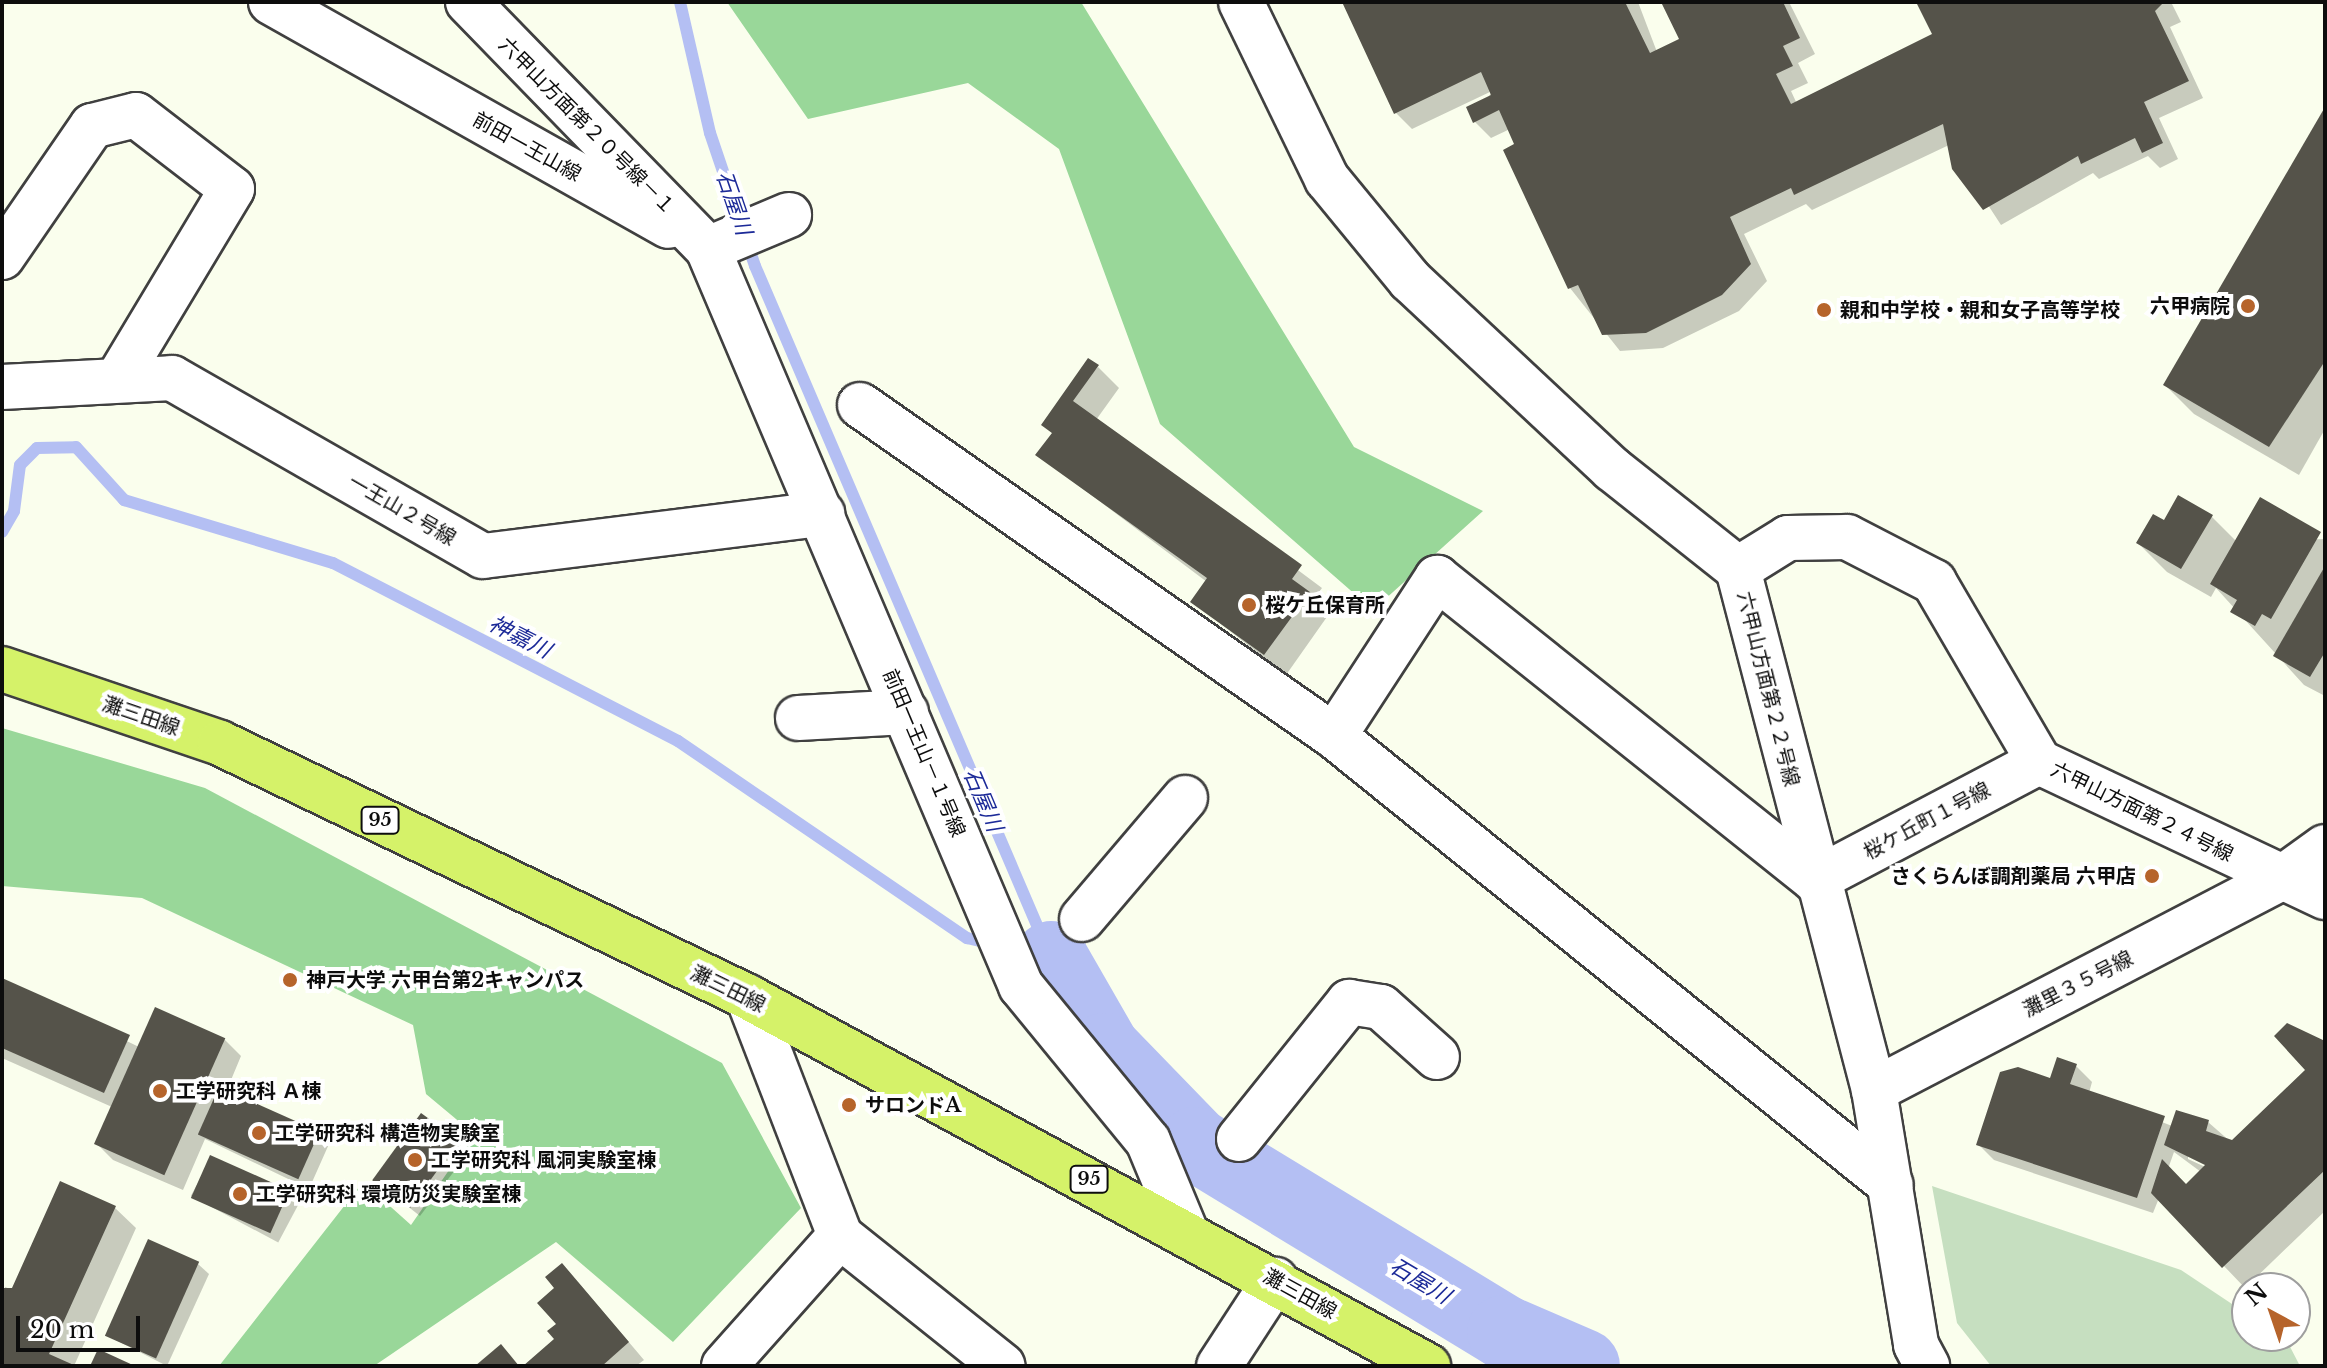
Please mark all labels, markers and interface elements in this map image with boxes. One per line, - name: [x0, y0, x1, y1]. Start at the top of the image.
- street label: 六甲山方面第２０号線－１: [494, 33, 680, 219]
- street label: 前田一王山線: [469, 107, 585, 187]
- water label: 石屋川: [711, 168, 757, 238]
- place label: 六甲病院: [2150, 294, 2230, 318]
- marker: 六甲病院: [2237, 295, 2259, 317]
- place label: 親和中学校・親和女子高等学校: [1840, 298, 2120, 322]
- marker: 親和中学校・親和女子高等学校: [1815, 301, 1833, 319]
- street label: 一王山２号線: [344, 470, 460, 550]
- street label: 六甲山方面第２２号線: [1732, 589, 1804, 789]
- place label: 桜ケ丘保育所: [1265, 593, 1385, 617]
- marker: 桜ケ丘保育所: [1240, 596, 1258, 614]
- water label: 神嘉川: [485, 610, 555, 664]
- street label: 前田一王山－１号線: [878, 665, 970, 841]
- street label: 灘三田線: [99, 692, 183, 740]
- street label: 六甲山方面第２４号線: [2047, 757, 2237, 867]
- water label: 石屋川: [958, 764, 1008, 836]
- street label: 桜ケ丘町１号線: [1860, 778, 1994, 864]
- road number: 95: [360, 806, 400, 834]
- place label: さくらんぼ調剤薬局 六甲店: [1891, 864, 2136, 888]
- marker: さくらんぼ調剤薬局 六甲店: [2143, 867, 2161, 885]
- street label: 灘里３５号線: [2019, 946, 2137, 1022]
- street label: 灘三田線: [687, 961, 769, 1017]
- place label: 神戸大学 六甲台第2キャンパス: [306, 968, 584, 992]
- marker: 神戸大学 六甲台第2キャンパス: [281, 971, 299, 989]
- place label: 工学研究科 Ａ棟: [176, 1079, 321, 1103]
- marker: 工学研究科 Ａ棟: [151, 1082, 169, 1100]
- place label: サロンドA: [865, 1093, 961, 1117]
- marker: サロンドA: [840, 1096, 858, 1114]
- place label: 工学研究科 構造物実験室: [275, 1121, 500, 1145]
- marker: 工学研究科 構造物実験室: [250, 1124, 268, 1142]
- place label: 工学研究科 風洞実験室棟: [431, 1148, 656, 1172]
- marker: 工学研究科 風洞実験室棟: [406, 1151, 424, 1169]
- road number: 95: [1069, 1165, 1109, 1193]
- place label: 工学研究科 環境防災実験室棟: [256, 1182, 521, 1206]
- marker: 工学研究科 環境防災実験室棟: [231, 1185, 249, 1203]
- water label: 石屋川: [1385, 1253, 1455, 1309]
- street label: 灘三田線: [1259, 1264, 1341, 1324]
- north arrow: [2231, 1272, 2311, 1352]
- text: N: [2240, 1278, 2273, 1312]
- scale bar: [20, 1300, 144, 1350]
- text: 20 m: [30, 1315, 95, 1344]

